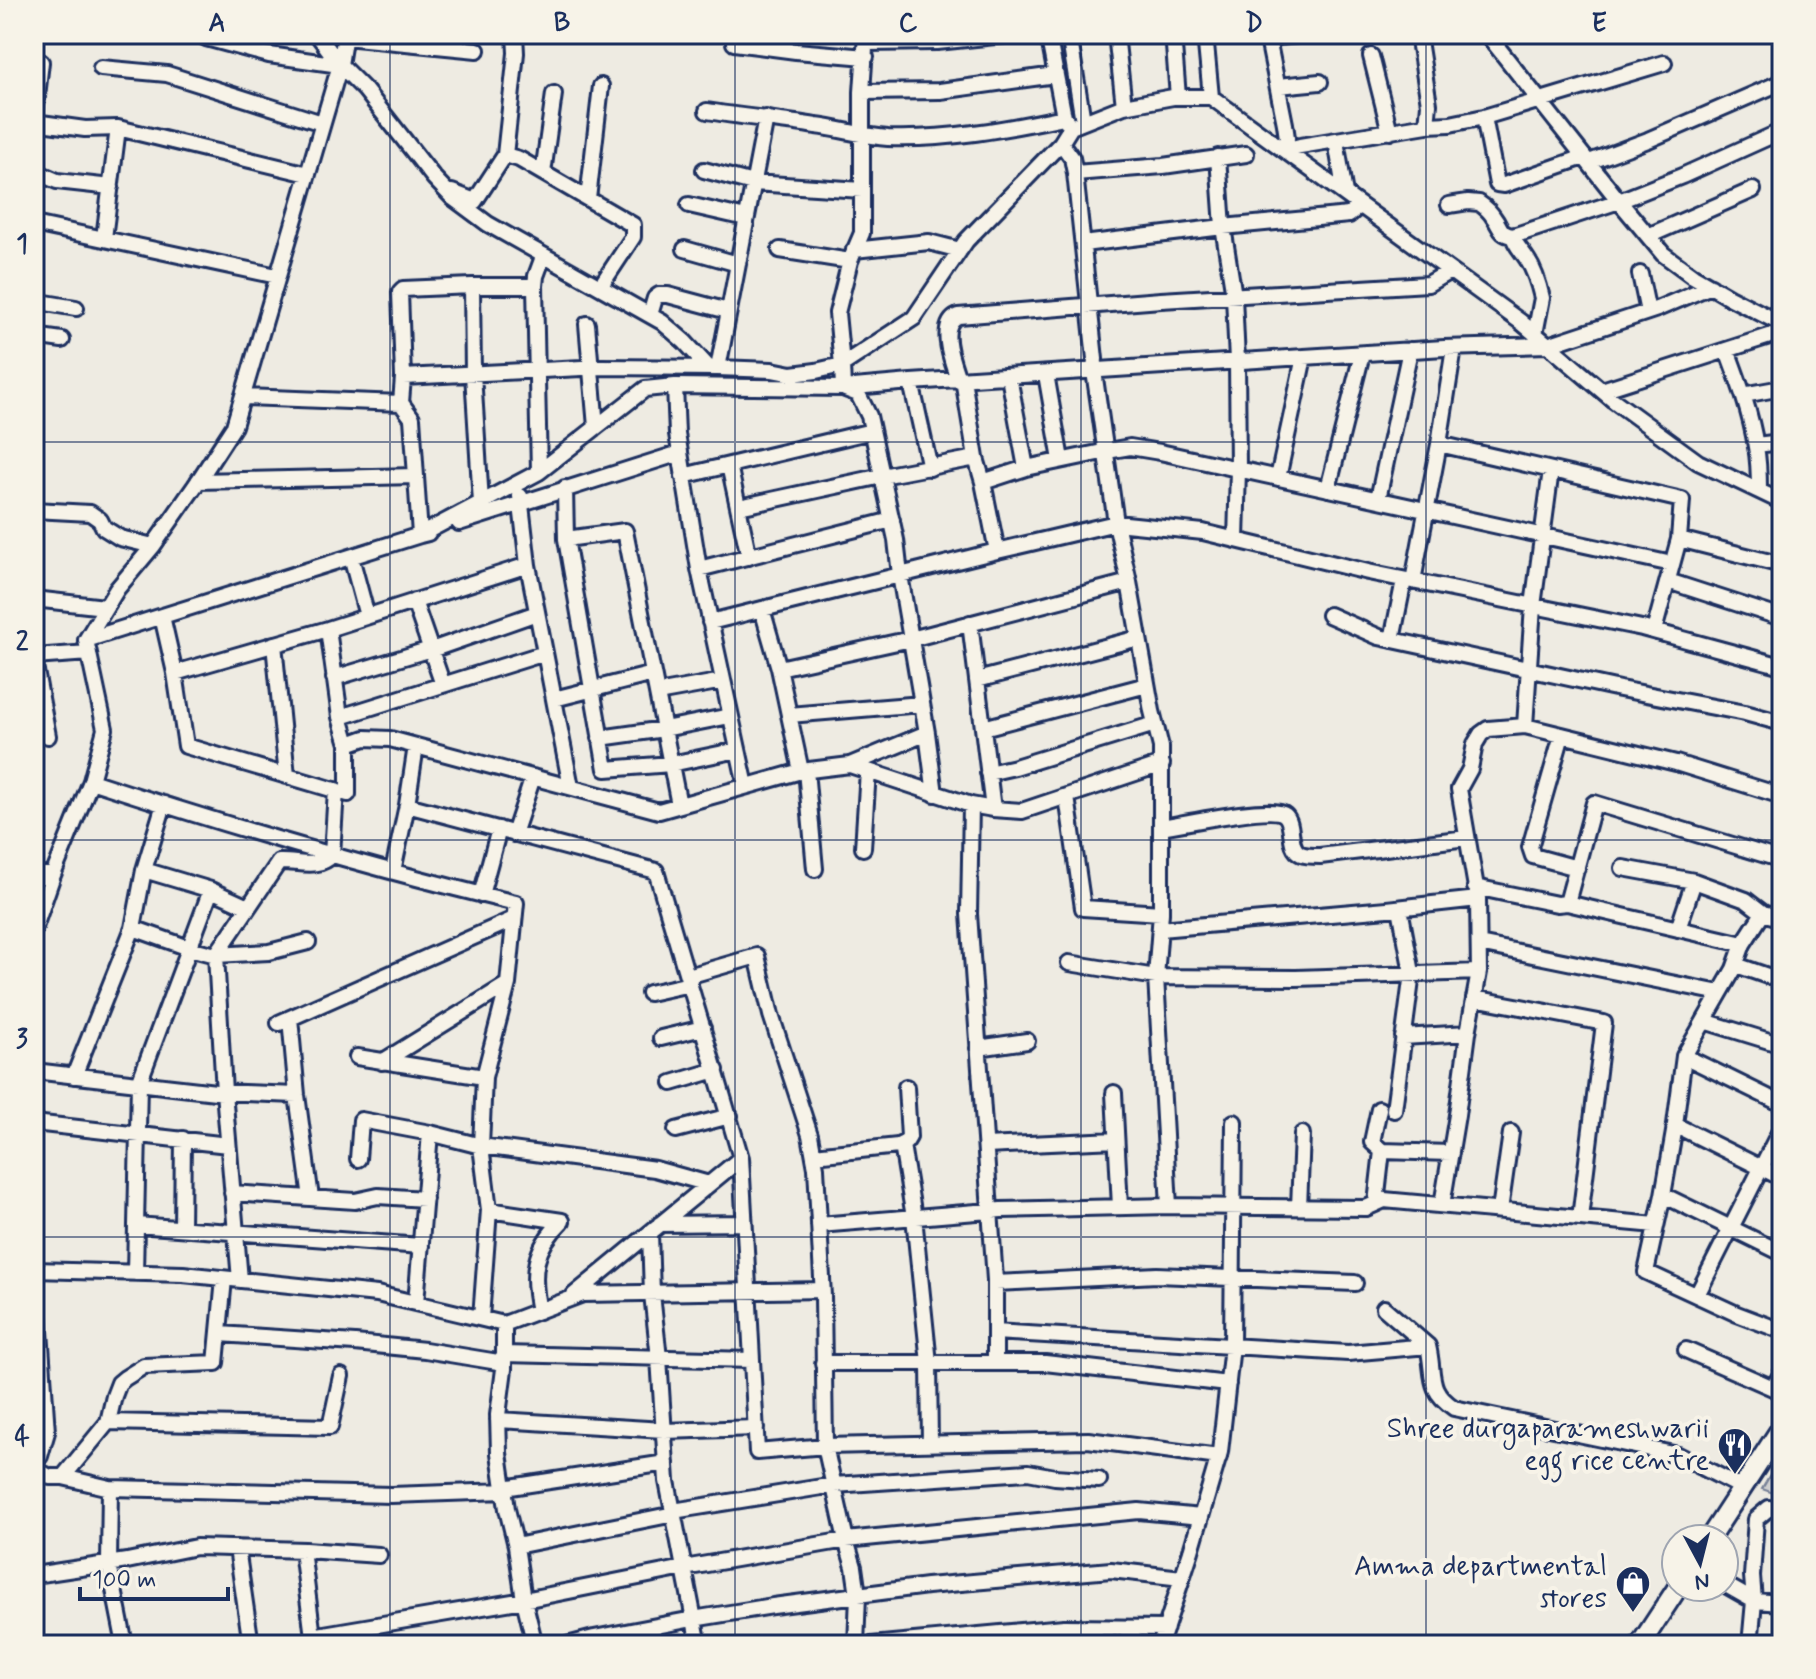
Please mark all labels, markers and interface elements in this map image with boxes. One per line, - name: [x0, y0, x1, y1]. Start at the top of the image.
- text: A: [208, 7, 226, 41]
- text: B: [554, 7, 570, 41]
- text: C: [899, 7, 918, 41]
- text: D: [1245, 7, 1263, 41]
- text: E: [1591, 7, 1607, 41]
- text: 1: [16, 228, 28, 262]
- text: 2: [16, 626, 29, 660]
- text: 3: [16, 1023, 28, 1057]
- place label: Shree durgaparameshwarii egg rice centre: [1387, 1411, 1709, 1483]
- text: 4: [14, 1421, 30, 1455]
- restaurant icon: Shree durgaparameshwarii egg rice centre: [1716, 1426, 1754, 1476]
- north arrow: [1660, 1523, 1740, 1603]
- place label: Amma departmental stores: [1354, 1549, 1607, 1618]
- scale bar: [80, 1551, 228, 1601]
- shop icon: Amma departmental stores: [1614, 1564, 1652, 1614]
- text: 100 m: [92, 1565, 156, 1596]
- text: N: [1693, 1566, 1711, 1596]

